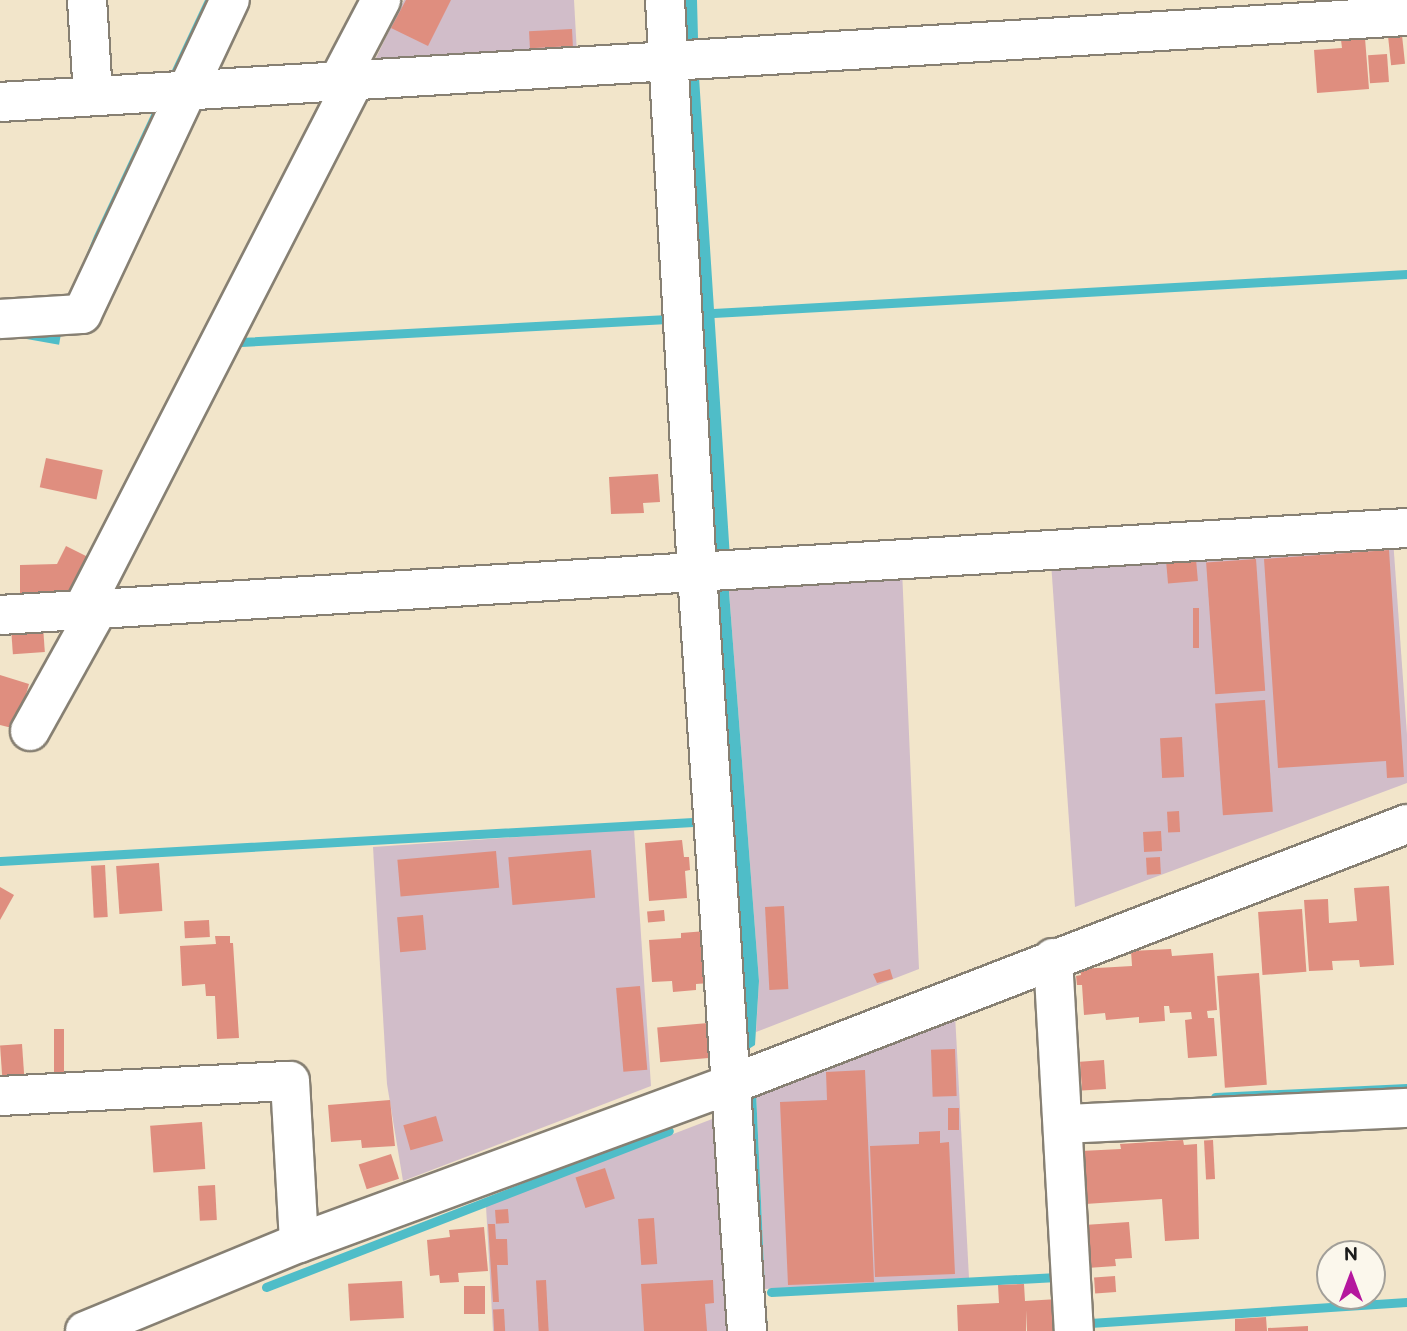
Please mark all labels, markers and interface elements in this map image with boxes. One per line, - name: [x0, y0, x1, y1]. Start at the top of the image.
- north arrow: [1316, 1240, 1386, 1310]
- text: N: [1344, 1244, 1358, 1267]

